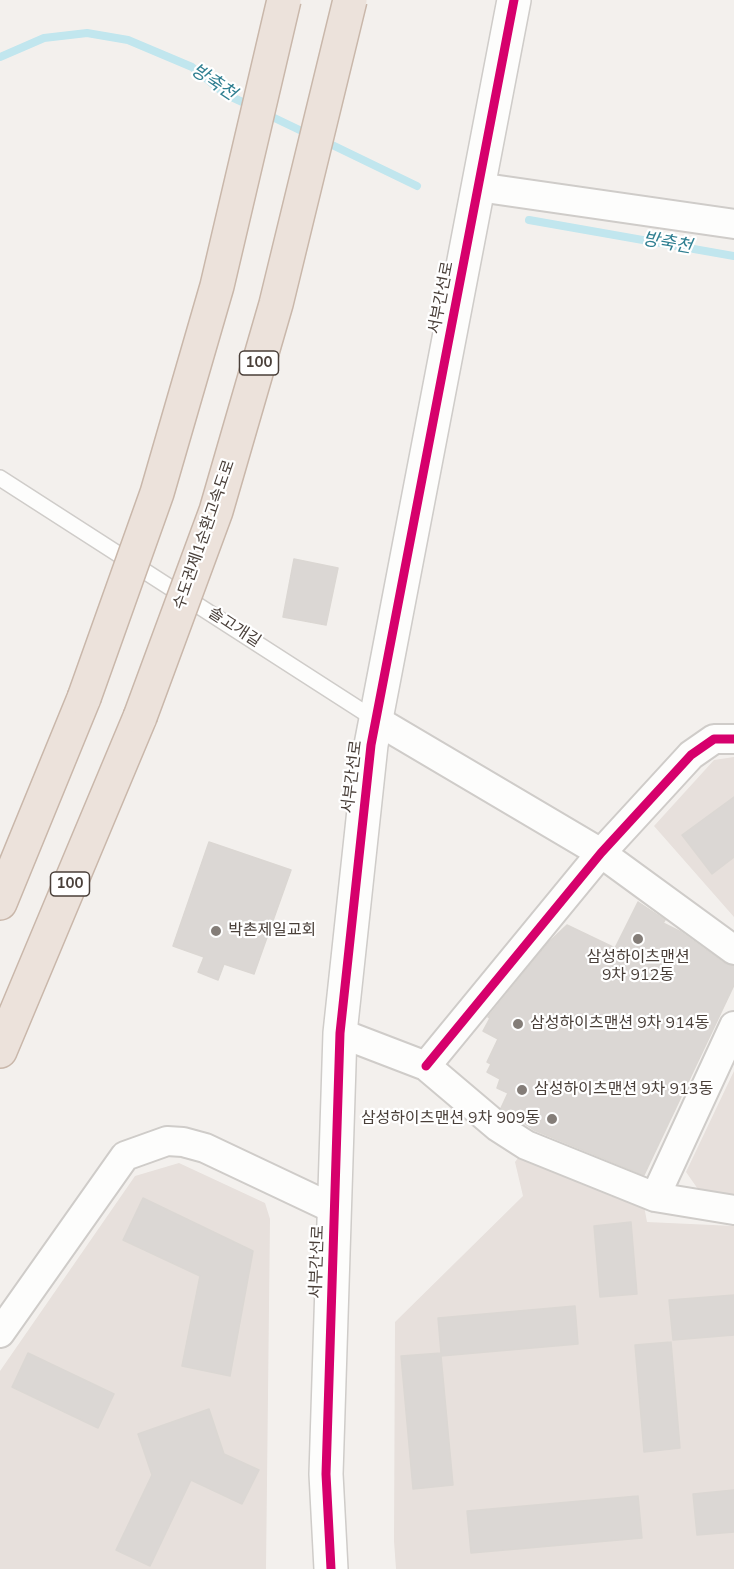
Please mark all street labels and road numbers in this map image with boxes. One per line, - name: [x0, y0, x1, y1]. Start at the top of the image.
- street label: 서부간선로: [426, 260, 458, 336]
- road number: 100: [240, 351, 278, 375]
- street label: 수도권제1순환고속도로: [170, 458, 240, 612]
- street label: 솔고개길: [204, 604, 264, 652]
- street label: 서부간선로: [339, 739, 367, 815]
- road number: 100: [50, 872, 90, 896]
- street label: 서부간선로: [307, 1225, 329, 1299]

